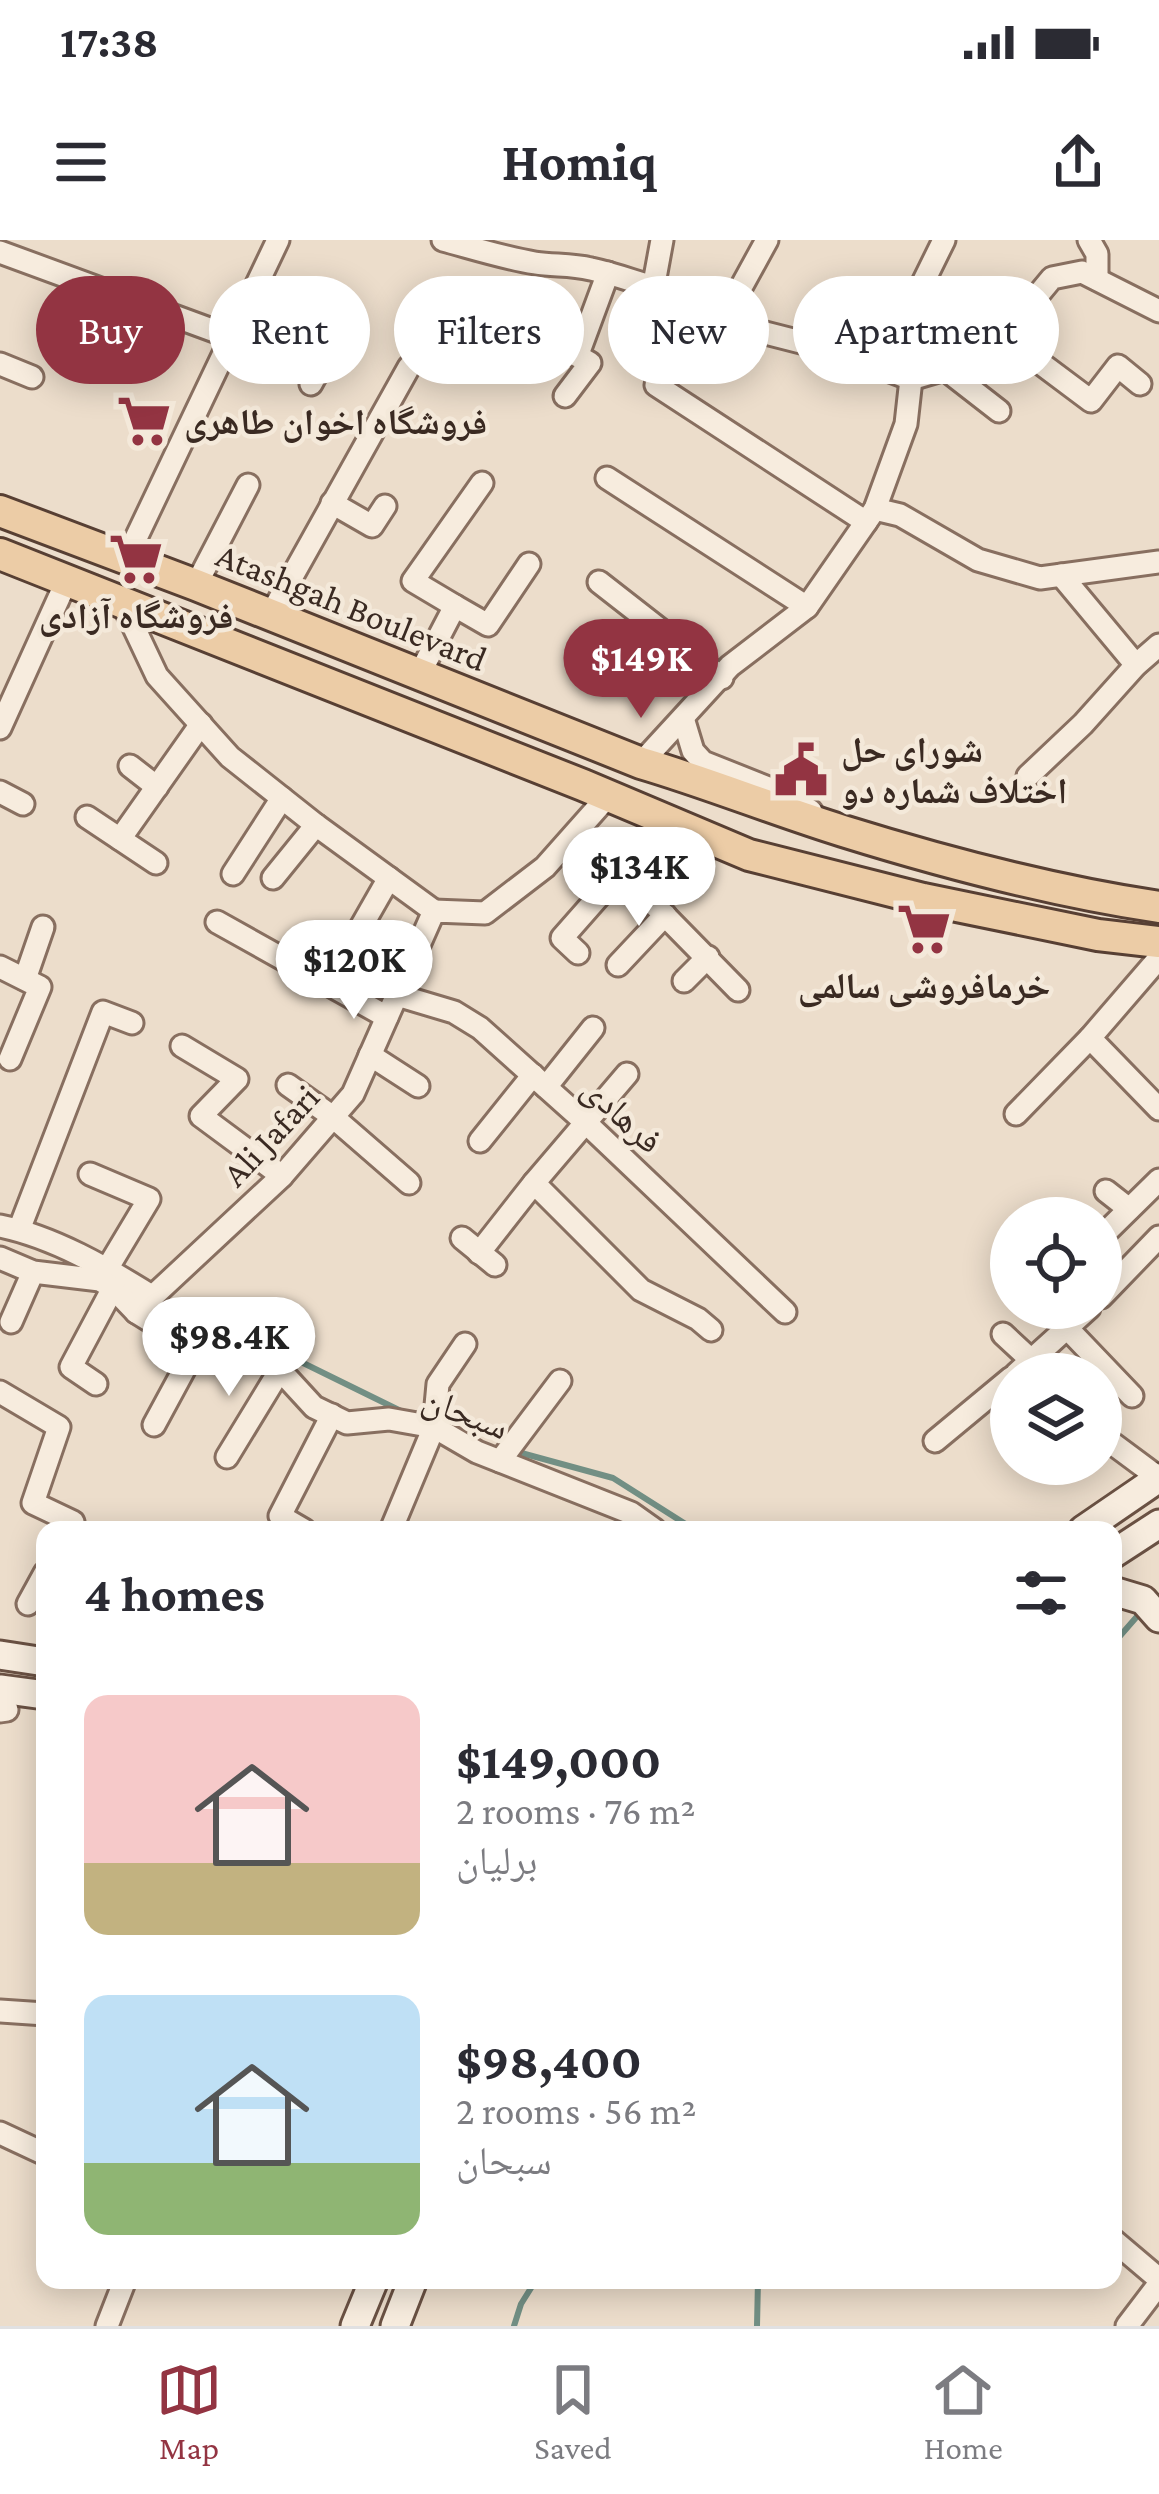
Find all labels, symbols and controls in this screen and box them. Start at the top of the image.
text: 17:38 [60,17,158,67]
icon: menu [48,129,114,195]
icon: share [1045,129,1111,195]
text: Homiq [502,132,657,192]
chip: Buy [36,276,185,384]
chip: Rent [209,276,370,384]
chip: Filters [394,276,584,384]
chip: New [608,276,769,384]
chip: Apartment [793,276,1059,384]
supermarket icon: فروشگاه اخوان طاهری [115,392,173,450]
place label: فروشگاه اخوان طاهری [184,402,487,443]
supermarket icon: فروشگاه آزادی [107,530,165,588]
street label: Atashgah Boulevard [211,534,493,679]
place label: فروشگاه آزادی [39,596,233,637]
pin: $149K [557,619,725,721]
text: $149K [590,636,692,679]
place label: شورای حل اختلاف شماره دو [841,730,1068,811]
public building icon: شورای حل اختلاف شماره دو [772,741,830,799]
pin: $134K [555,827,723,929]
text: $134K [589,844,689,887]
supermarket icon: خرمافروشی سالمی [895,900,953,958]
pin: $120K [270,920,438,1022]
text: $120K [303,937,405,980]
place label: خرمافروشی سالمی [798,966,1050,1008]
street label: فرهادی [574,1068,670,1162]
street label: Ali Jafari [214,1077,327,1194]
map controls [990,1197,1122,1485]
button: locate [990,1197,1122,1329]
pin: $98.4K [131,1297,327,1399]
text: $98.4K [169,1314,289,1357]
button: layers [990,1353,1122,1485]
street label: سبحان [417,1378,514,1448]
icon: filters [1008,1560,1074,1626]
text: 4 homes [84,1565,265,1622]
text: $149,000 [456,1732,661,1789]
icon: home [180,1743,324,1887]
text: 2 rooms · 76 m² [456,1789,696,1832]
text: برلیان [456,1839,538,1882]
text: $98,400 [456,2032,642,2089]
icon: home [180,2043,324,2187]
text: 2 rooms · 56 m² [456,2089,696,2132]
text: سبحان [456,2139,552,2182]
tab: Map [156,2357,222,2466]
tab: Saved [534,2357,612,2466]
tab: Home [924,2357,1003,2466]

